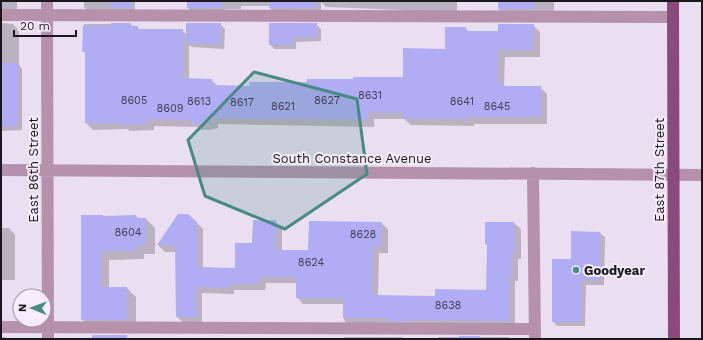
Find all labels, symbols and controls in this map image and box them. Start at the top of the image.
scale bar [14,12,76,38]
text: 20 m [20,19,50,33]
house number: 8631 [358,89,382,102]
house number: 8605 [121,94,147,107]
house number: 8627 [314,94,340,107]
house number: 8613 [187,95,211,108]
house number: 8641 [450,95,474,108]
house number: 8617 [230,96,254,109]
house number: 8621 [271,100,295,113]
house number: 8645 [484,100,510,113]
house number: 8609 [156,102,184,115]
street label: East 86th Street [26,117,41,223]
street label: East 87th Street [652,117,667,222]
street label: South Constance Avenue [272,151,432,166]
house number: 8604 [114,226,142,239]
house number: 8628 [350,228,377,241]
house number: 8624 [298,256,324,269]
place label: Goodyear [584,263,645,278]
marker: Goodyear [571,265,581,275]
north arrow [12,288,52,328]
house number: 8638 [435,299,462,312]
text: N [16,304,29,312]

